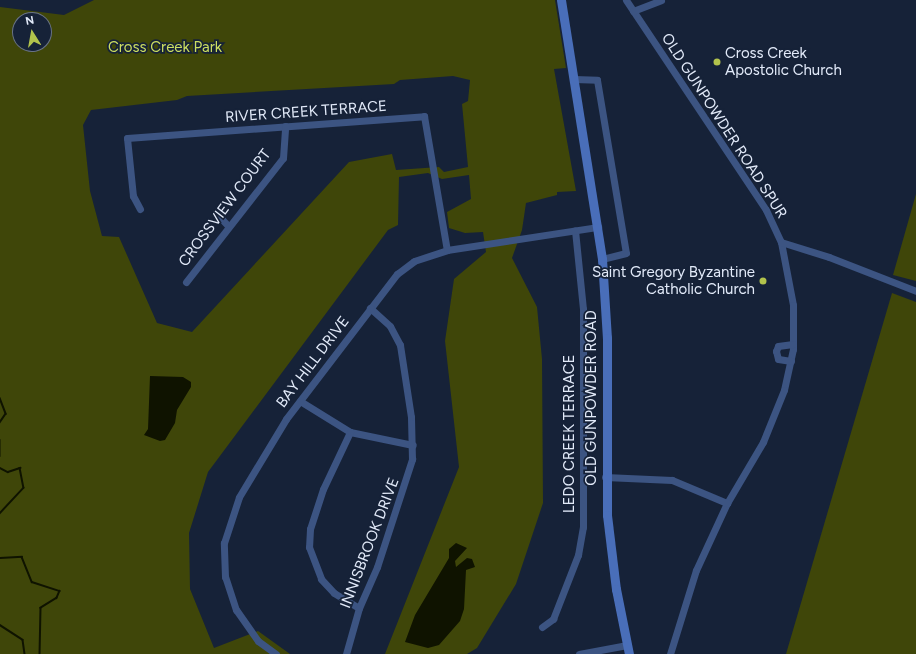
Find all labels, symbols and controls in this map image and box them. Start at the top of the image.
north arrow [12,12,52,52]
text: N [24,14,35,28]
street label: OLD GUNPOWDER ROAD SPUR [657,30,791,222]
park label: Cross Creek Park [108,39,222,57]
place label: Cross Creek Apostolic Church [725,44,842,79]
marker: Cross Creek Apostolic Church [712,57,722,67]
street label: RIVER CREEK TERRACE [225,97,387,127]
street label: CROSSVIEW COURT [175,146,275,270]
place label: Saint Gregory Byzantine Catholic Church [592,263,755,298]
marker: Saint Gregory Byzantine Catholic Church [758,276,768,286]
street label: OLD GUNPOWDER ROAD [583,310,601,486]
street label: BAY HILL DRIVE [273,313,353,411]
street label: LEDO CREEK TERRACE [561,355,579,513]
street label: INNISBROOK DRIVE [337,475,403,611]

